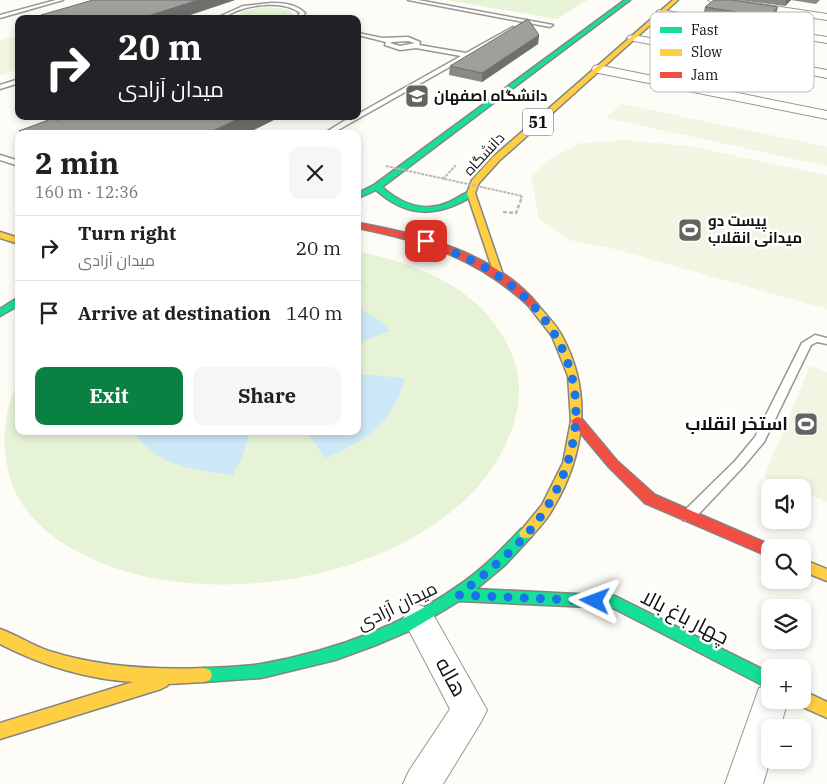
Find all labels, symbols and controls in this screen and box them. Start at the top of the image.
legend [650,12,814,92]
text: Fast [691,21,719,39]
text: 20 m [118,24,202,70]
icon: right [35,35,100,100]
text: Slow [691,43,722,61]
text: Jam [691,66,718,84]
text: میدان آزادی [118,74,224,103]
school or university icon: دانشگاه اصفهان [404,83,430,109]
place label: دانشگاه اصفهان [434,86,548,105]
road number: 51 [523,108,553,136]
street label: دانشگاه [459,128,508,179]
text: 2 min [35,143,119,182]
button: close [289,147,341,199]
text: 160 m · 12:36 [35,182,138,202]
place label: پیست دو میدانی انقلاب [708,211,802,247]
sports icon: پیست دو میدانی انقلاب [677,217,703,243]
pin [405,220,447,262]
text: Turn right [78,221,176,245]
icon: arrive [412,227,440,255]
icon: right [35,234,63,262]
text: 20 m [296,236,341,260]
text: میدان آزادی [78,250,155,270]
icon: arrive [35,299,63,327]
text: Arrive at destination [78,301,271,325]
text: 140 m [286,301,343,325]
button: Exit [35,367,183,425]
button: Share [193,367,341,425]
sports icon: استخر انقلاب [793,411,819,437]
place label: استخر انقلاب [685,412,788,435]
map controls [761,479,811,769]
button: sound [761,479,811,529]
button: search [761,539,811,589]
position arrow [568,574,620,626]
street label: میدان آزادی [353,576,441,635]
street label: چهار باغ بالا [636,582,734,651]
button: layers [761,599,811,649]
street label: هاله [430,652,474,701]
button: + [761,659,811,709]
button: − [761,719,811,769]

